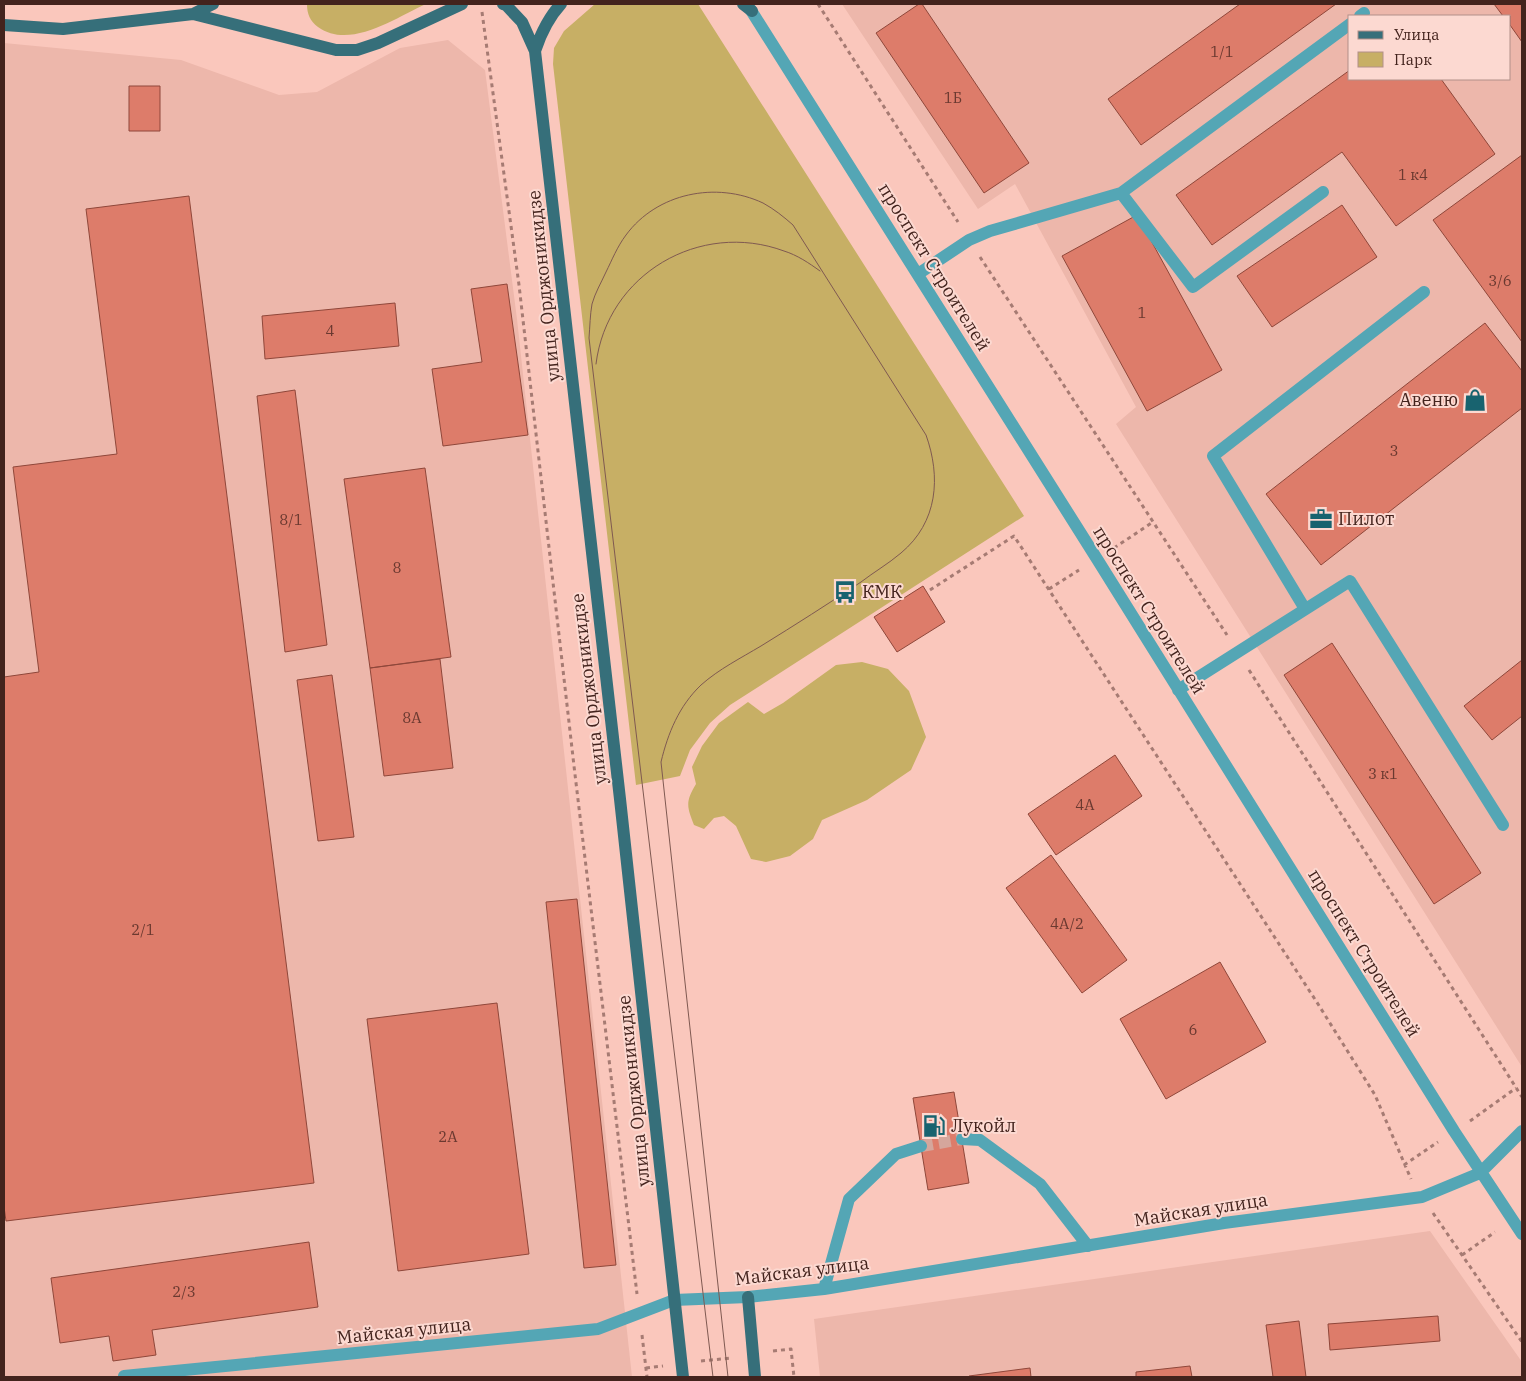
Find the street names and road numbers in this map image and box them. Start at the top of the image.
street label: проспект Строителей [873,178,996,355]
street label: улица Орджоникидзе [522,189,565,383]
street label: проспект Строителей [1088,521,1211,698]
street label: улица Орджоникидзе [565,592,612,786]
street label: проспект Строителей [1303,864,1426,1041]
street label: улица Орджоникидзе [612,994,655,1188]
street label: Майская улица [1133,1188,1269,1231]
street label: Майская улица [734,1251,870,1290]
street label: Майская улица [336,1312,472,1349]

